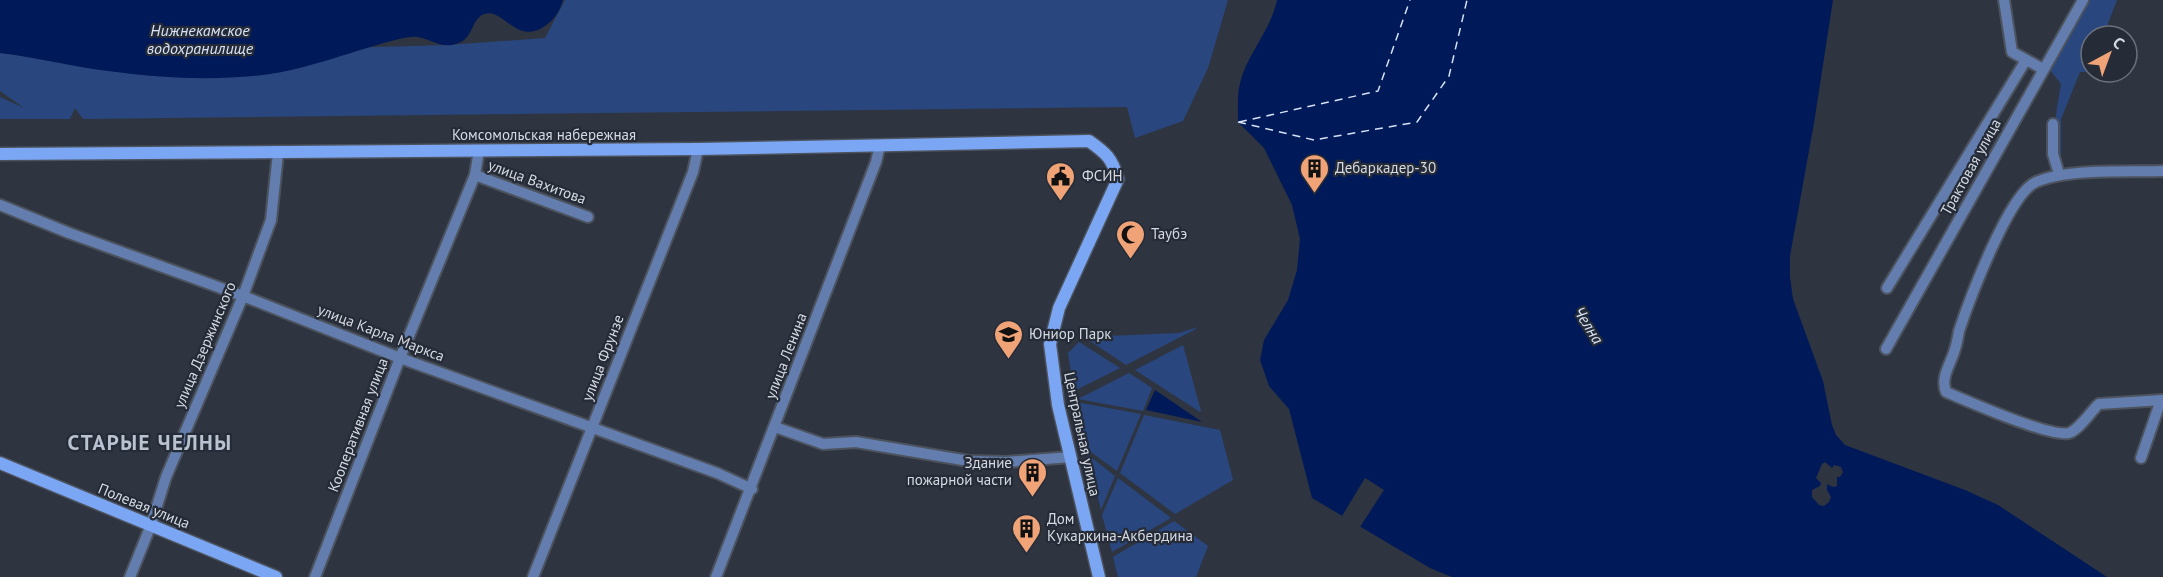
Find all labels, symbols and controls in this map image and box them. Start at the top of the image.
water label: Нижнекамское водохранилище [147,20,254,58]
north arrow [2079,24,2139,84]
text: С [2109,32,2129,53]
street label: Трактовая улица [1936,115,2005,218]
street label: Комсомольская набережная [452,125,636,144]
building icon: Дебаркадер-30 [1298,152,1330,194]
street label: улица Вахитова [486,155,589,208]
place label: Дебаркадер-30 [1335,158,1436,177]
public building icon: ФСИН [1045,160,1077,202]
place label: ФСИН [1082,166,1123,185]
mosque icon: Таубэ [1114,218,1146,260]
place label: Таубэ [1151,224,1187,243]
street label: улица Дзержинского [169,279,240,411]
street label: улица Карла Маркса [315,300,447,365]
water label: Челна [1570,303,1608,348]
street label: улица Ленина [760,310,811,402]
street label: улица Фрунзе [577,312,628,404]
school or university icon: Юниор Парк [992,318,1024,360]
place label: Юниор Парк [1029,324,1112,343]
street label: Кооперативная улица [323,355,392,494]
street label: Центральная улица [1060,370,1105,498]
district label: СТАРЫЕ ЧЕЛНЫ [68,429,232,456]
place label: Здание пожарной части [907,453,1012,489]
building icon: Здание пожарной части [1017,456,1049,498]
street label: Полевая улица [96,479,193,533]
place label: Дом Кукаркина-Акбердина [1047,509,1193,545]
building icon: Дом Кукаркина-Акбердина [1010,512,1042,554]

